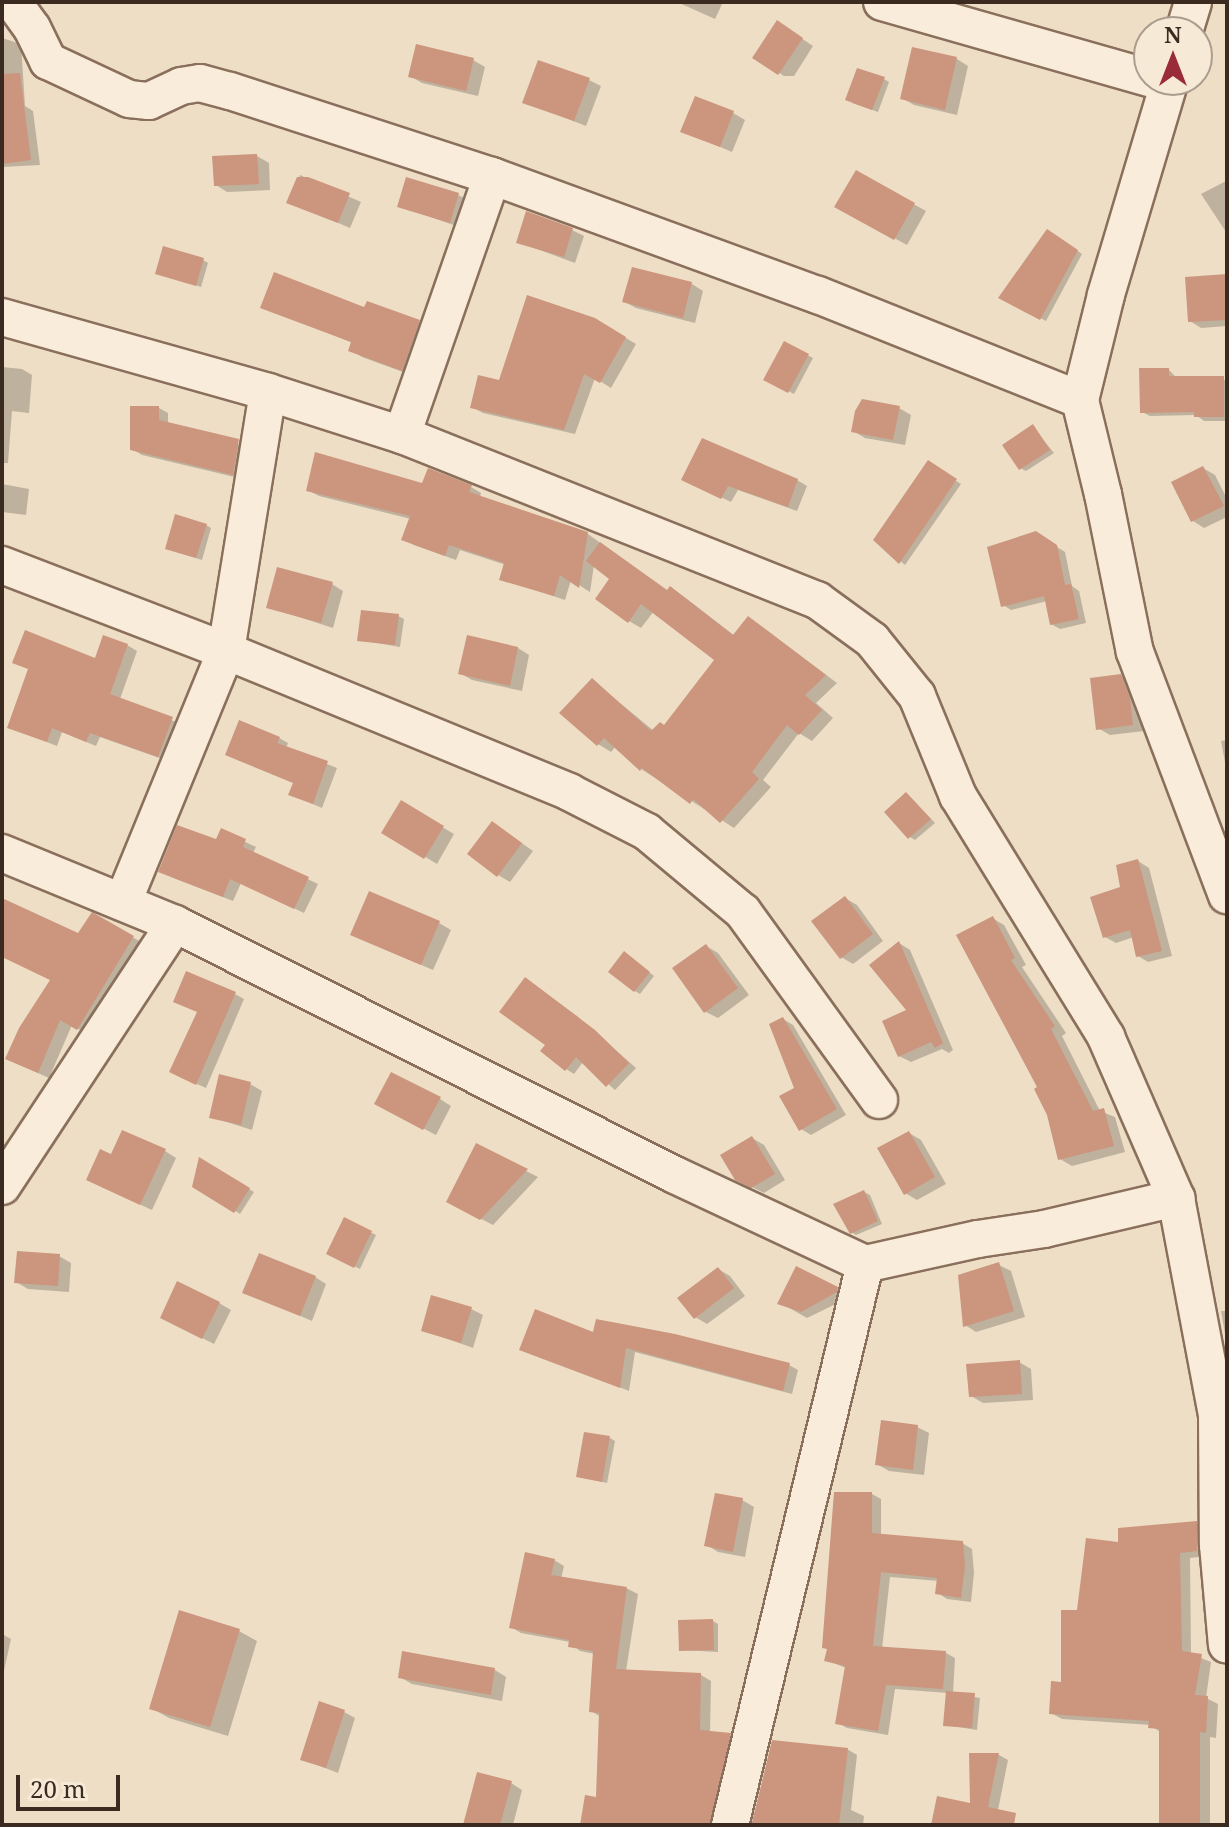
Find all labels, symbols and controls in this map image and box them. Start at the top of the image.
north arrow [1133,16,1213,96]
text: N [1164,19,1182,49]
scale bar [20,1759,124,1809]
text: 20 m [30,1772,86,1805]

